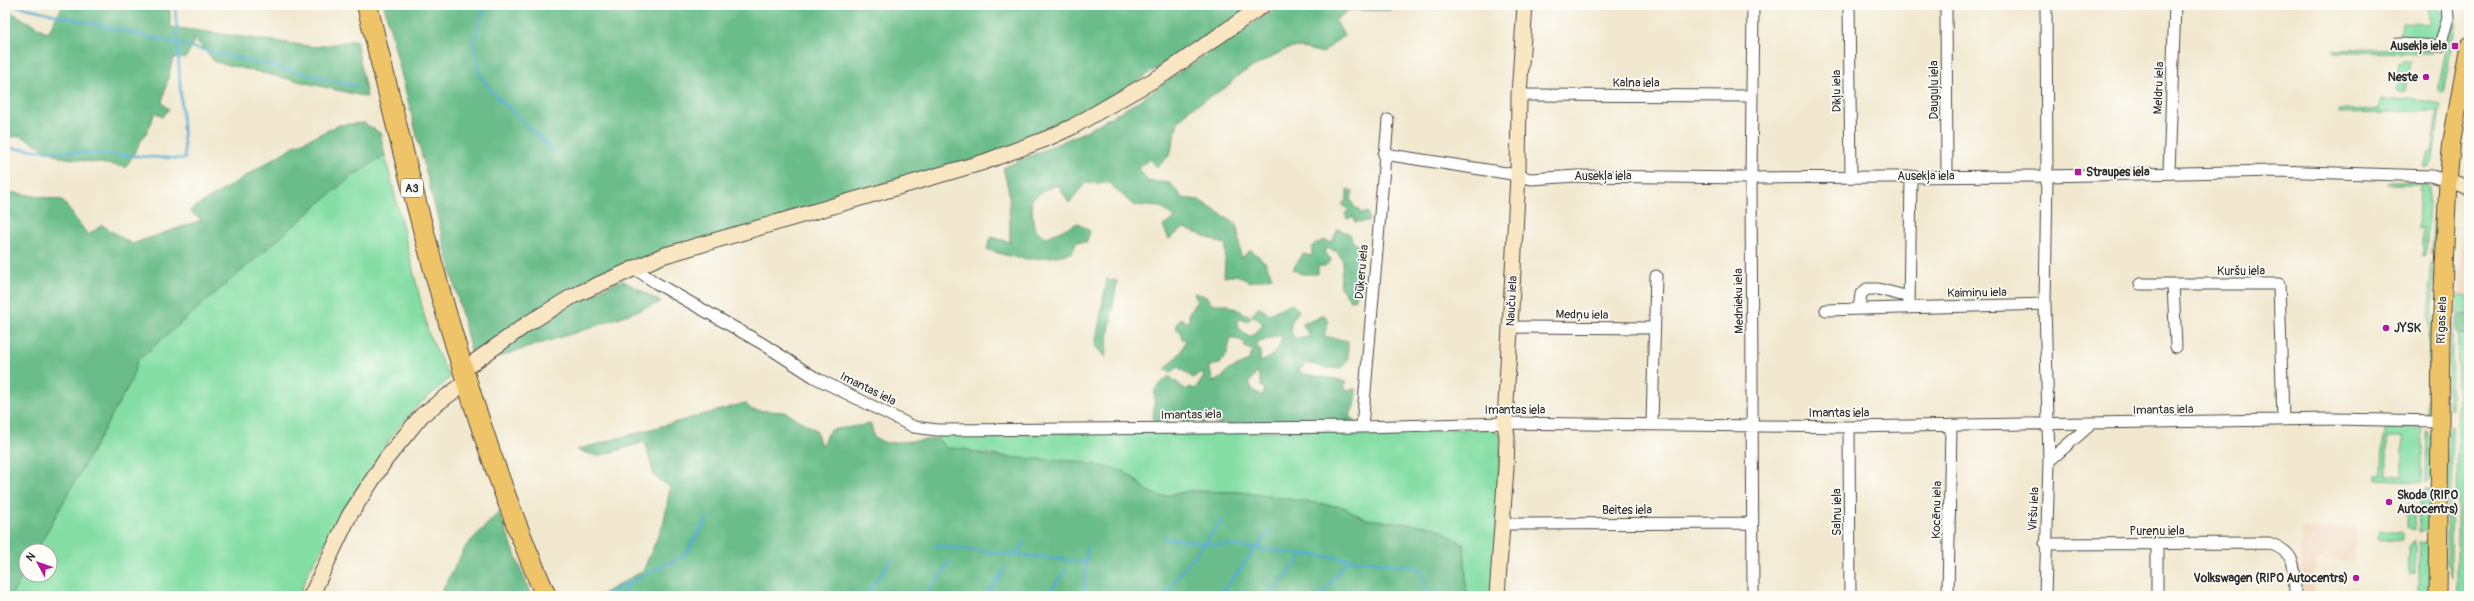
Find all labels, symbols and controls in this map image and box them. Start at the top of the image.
place label: Ausekļa iela [2390,39,2447,55]
marker: Ausekļa iela [2450,41,2460,51]
street label: Dauguļu iela [1927,60,1942,120]
street label: Meldru iela [2151,61,2167,115]
street label: Dikļu iela [1829,69,1845,113]
place label: Neste [2388,70,2419,85]
marker: Neste [2421,72,2431,82]
street label: Kalna iela [1612,76,1660,91]
place label: Straupes iela [2086,165,2150,180]
marker: Straupes iela [2073,167,2083,177]
street label: Ausekļa iela [1574,169,1632,184]
street label: Ausekļa iela [1897,169,1955,184]
road number: A3 [401,179,423,197]
street label: Dūķeru iela [1352,244,1372,300]
street label: Kuršu iela [2217,264,2265,279]
street label: Mednieku iela [1731,268,1747,334]
street label: Nauču iela [1503,275,1521,327]
street label: Kaimiņu iela [1947,285,2007,301]
street label: Rīgas iela [2434,296,2450,344]
street label: Medņu iela [1555,307,1609,323]
place label: JYSK [2394,321,2422,336]
marker: JYSK [2381,323,2391,333]
street label: Imantas iela [837,369,899,409]
street label: Imantas iela [2132,402,2194,418]
street label: Imantas iela [1485,403,1546,418]
street label: Imantas iela [1809,406,1870,421]
street label: Imantas iela [1160,407,1222,423]
street label: Kocēnu iela [1929,480,1945,539]
street label: Viršu iela [2025,486,2043,531]
street label: Salnu iela [1830,488,1845,536]
place label: Skoda (RIPO Autocentrs) [2397,488,2459,517]
marker: Skoda (RIPO Autocentrs) [2384,497,2394,507]
street label: Beites iela [1602,503,1652,518]
street label: Pureņu iela [2130,524,2185,539]
north arrow [18,543,58,583]
text: N [23,549,38,564]
place label: Volkswagen (RIPO Autocentrs) [2194,571,2348,586]
marker: Volkswagen (RIPO Autocentrs) [2351,573,2361,583]

